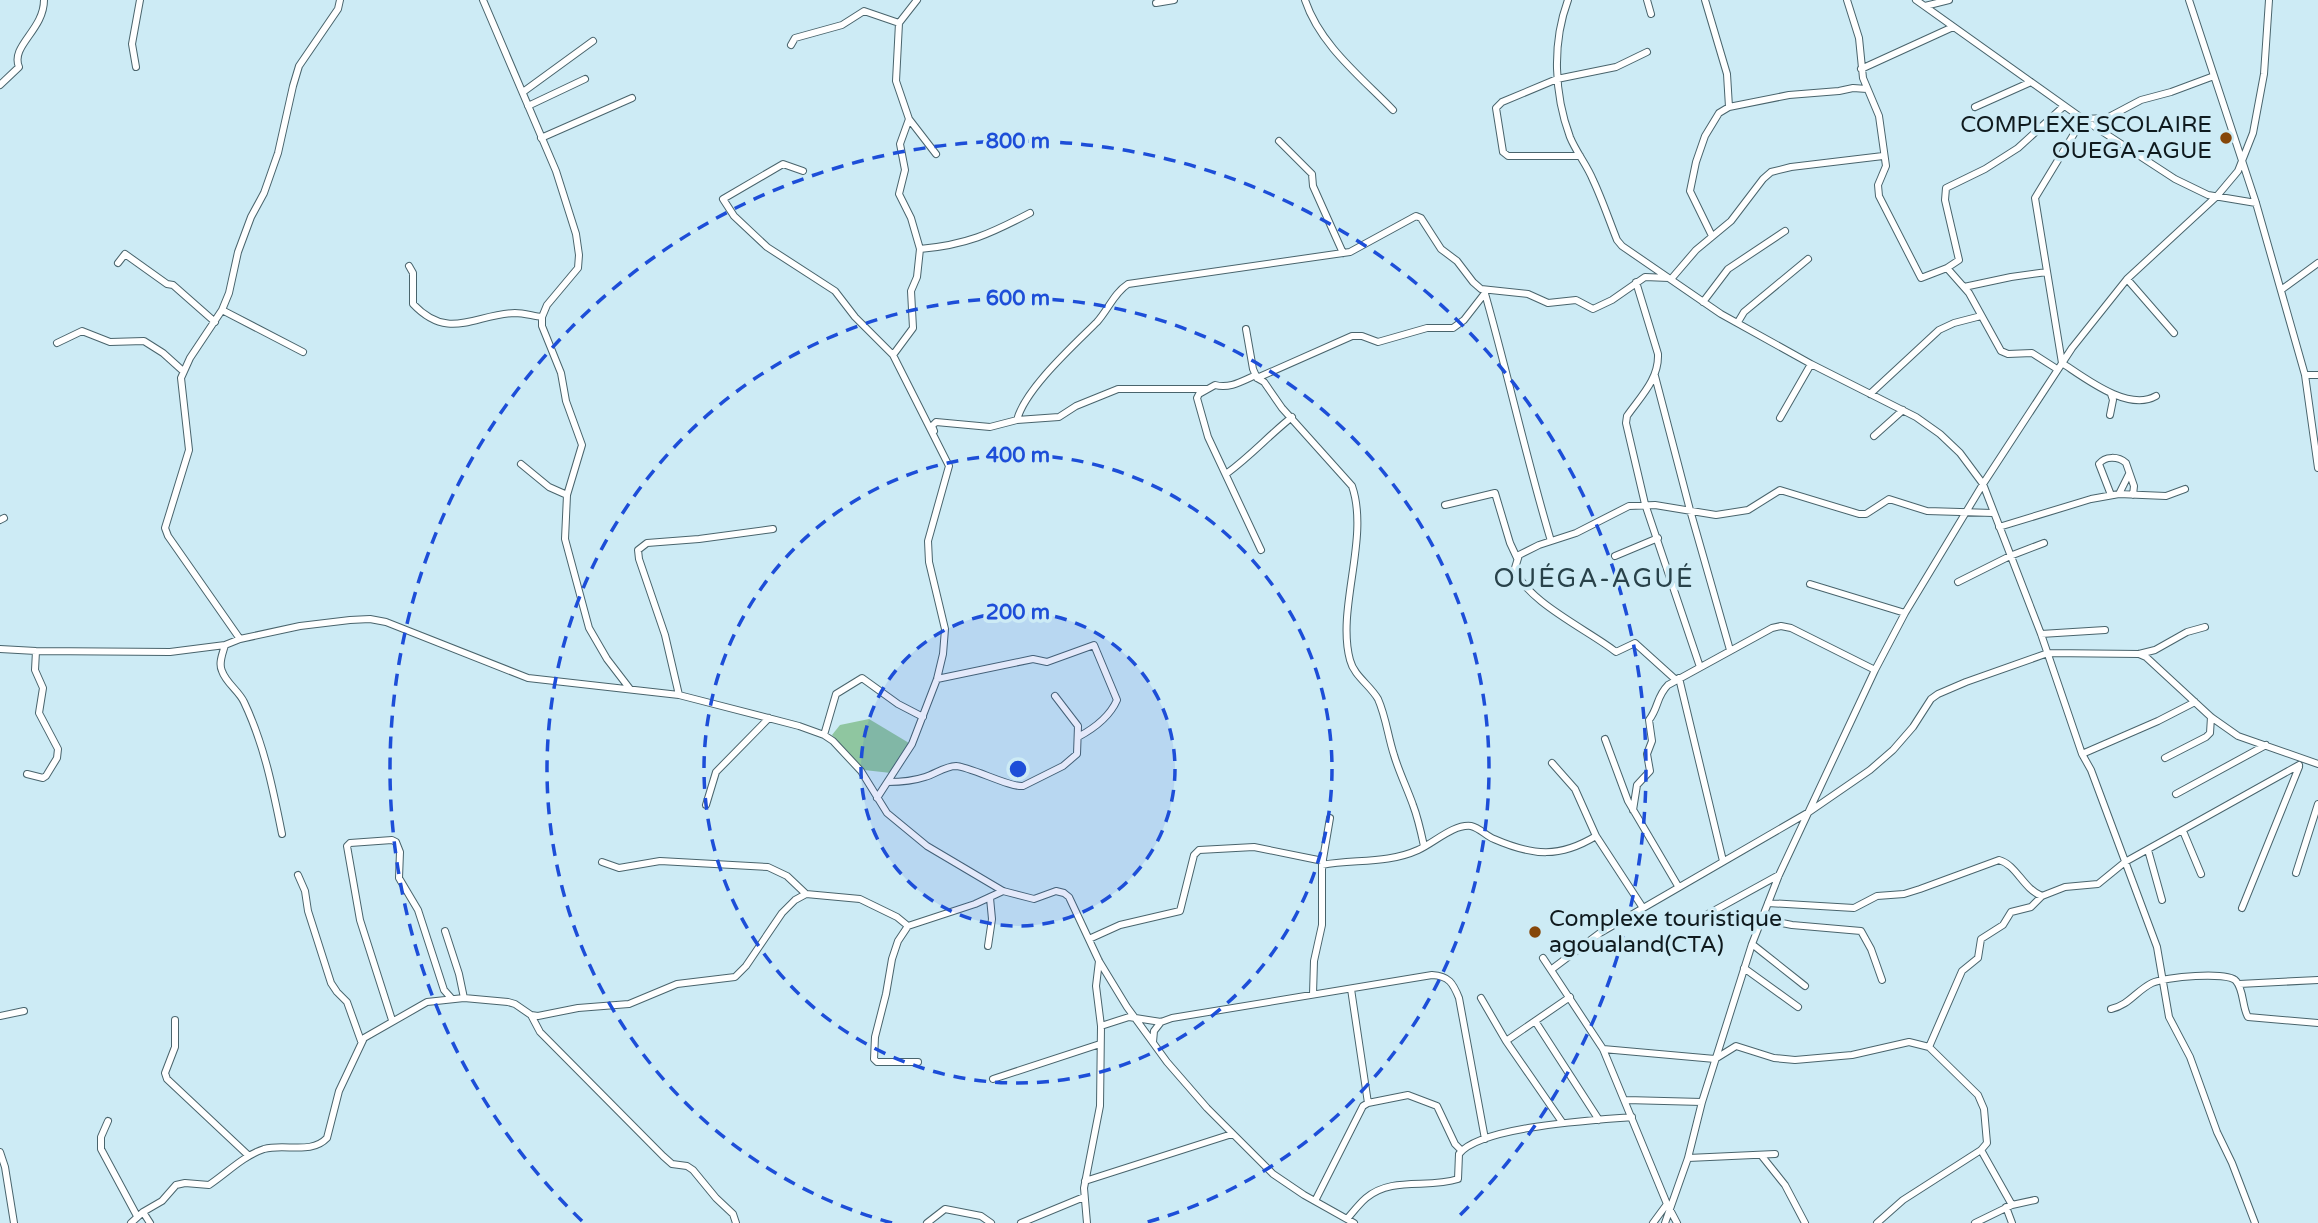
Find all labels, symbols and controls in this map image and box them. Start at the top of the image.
place label: COMPLEXE SCOLAIRE OUEGA-AGUE [1960,111,2212,165]
text: 800 m [986,129,1050,154]
marker: COMPLEXE SCOLAIRE OUEGA-AGUE [2218,130,2234,146]
text: 600 m [986,286,1050,311]
text: 400 m [986,443,1050,468]
district label: OUÉGA-AGUÉ [1493,563,1695,594]
text: 200 m [986,600,1050,625]
centre of rings [1006,757,1030,781]
place label: Complexe touristique agoualand(CTA) [1549,905,1782,959]
marker: Complexe touristique agoualand(CTA) [1527,924,1543,940]

